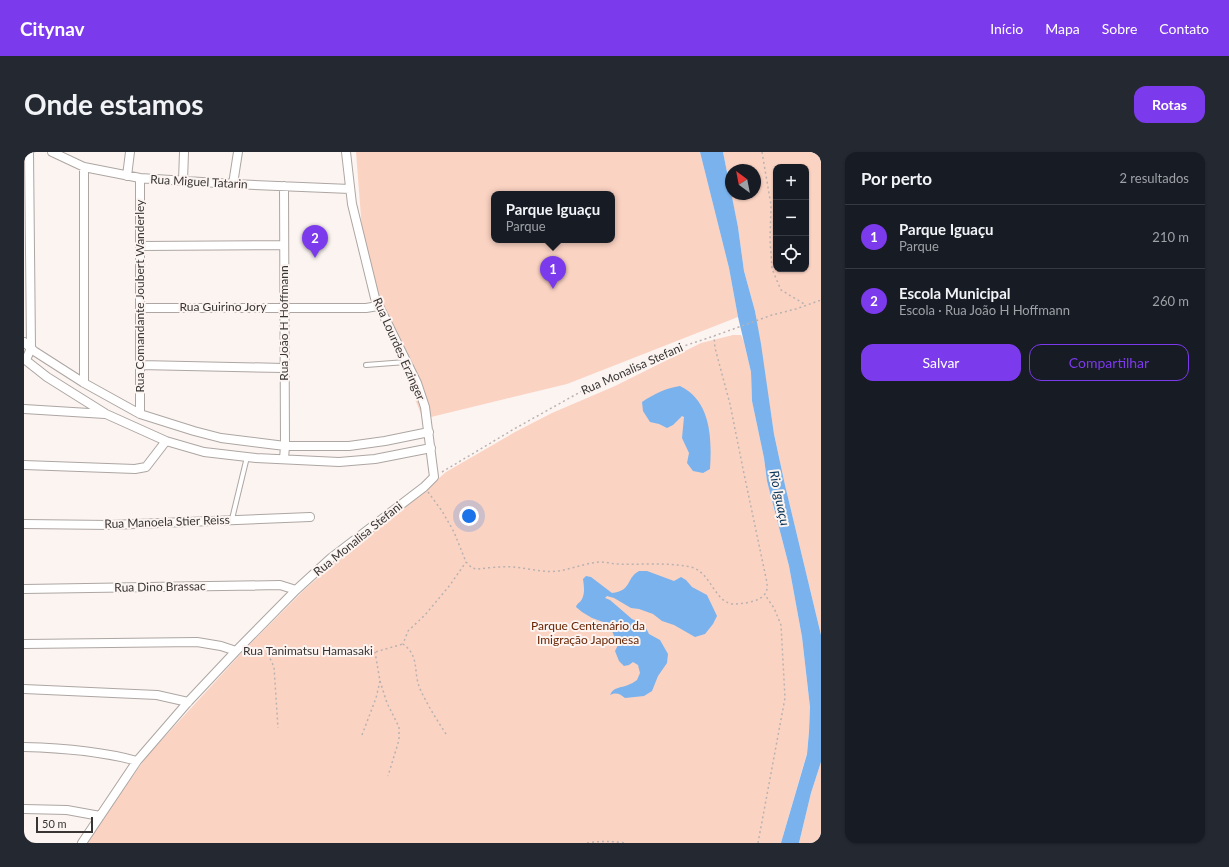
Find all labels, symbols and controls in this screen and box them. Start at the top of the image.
text: Citynav [20,17,85,40]
text: Início [990,20,1023,37]
text: Mapa [1045,20,1080,37]
text: Sobre [1102,20,1137,37]
text: Contato [1159,20,1209,37]
button: Rotas [1134,86,1205,123]
text: Onde estamos [24,87,204,121]
north arrow [725,164,761,200]
map controls [773,164,809,272]
button: + [773,164,809,200]
text: Por perto [861,168,932,189]
text: 2 resultados [1119,170,1189,186]
street label: Rua Miguel Tatarin [150,171,248,192]
popup [491,191,615,243]
street label: Rua Comandante Joubert Wanderley [132,199,147,392]
text: Parque Iguaçu [506,200,600,218]
button: − [773,200,809,236]
text: Parque [506,218,546,234]
text: Parque Iguaçu [899,220,994,238]
pin: 2 [302,225,328,258]
text: 1 [870,229,878,245]
text: 210 m [1152,229,1189,245]
button: locate [773,236,809,272]
text: Parque [899,238,939,254]
pin: 1 [540,256,566,289]
street label: Rua João H Hoffmann [276,265,291,381]
text: Escola Municipal [899,284,1010,302]
text: 2 [870,293,878,309]
text: 260 m [1152,293,1189,309]
street label: Rua Lourdes Erzinger [370,295,429,403]
street label: Rua Guirino Jory [180,299,267,314]
text: Escola · Rua João H Hoffmann [899,302,1070,318]
street label: Rua Monalisa Stefani [579,339,685,398]
button: Salvar [861,344,1021,381]
button: Compartilhar [1029,344,1189,381]
water label: Rio Iguaçu [766,469,794,527]
street label: Rua Monalisa Stefani [310,498,405,579]
your location [459,506,479,526]
street label: Rua Manoela Stier Reiss [104,512,230,531]
street label: Rua Dino Brassac [114,578,206,595]
park label: Parque Centenário da Imigração Japonesa [531,618,645,647]
street label: Rua Tanimatsu Hamasaki [243,643,373,658]
scale bar [36,815,93,834]
text: 50 m [42,817,67,830]

